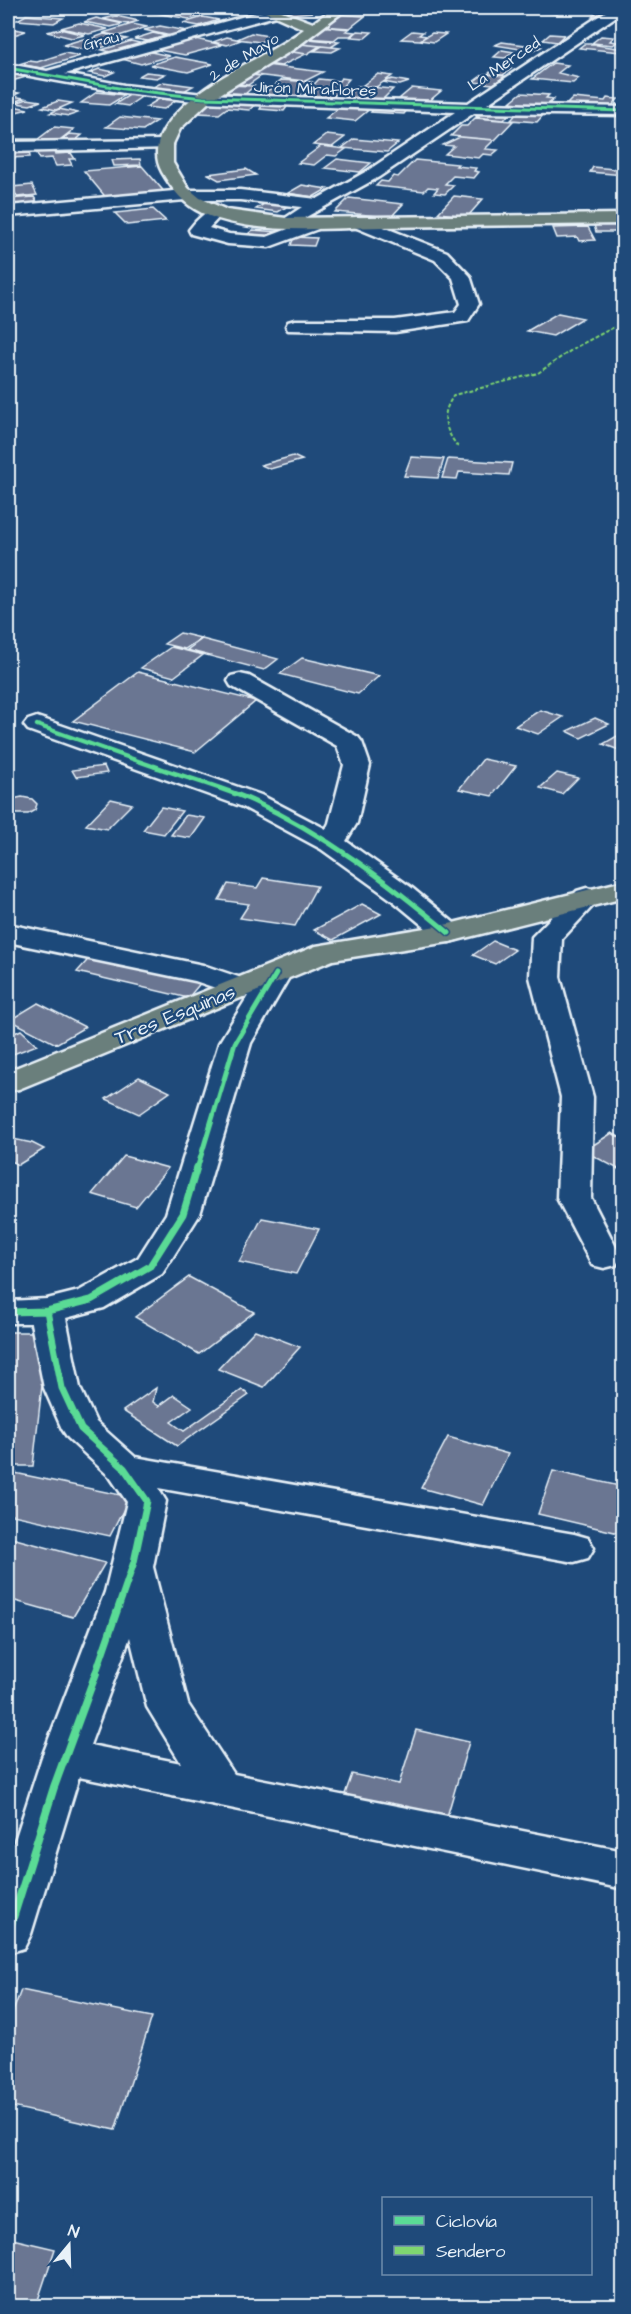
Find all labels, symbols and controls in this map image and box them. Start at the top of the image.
street label: Grau [81,26,121,56]
street label: 2 de Mayo [205,27,284,87]
street label: La Merced [463,32,545,96]
street label: Jirón Miraflores [254,76,376,102]
street label: Tres Esquinas [110,978,240,1052]
legend [382,2197,592,2275]
text: Ciclovía [436,2209,497,2234]
north arrow [39,2215,99,2275]
text: N [65,2220,82,2244]
text: Sendero [436,2239,505,2264]

